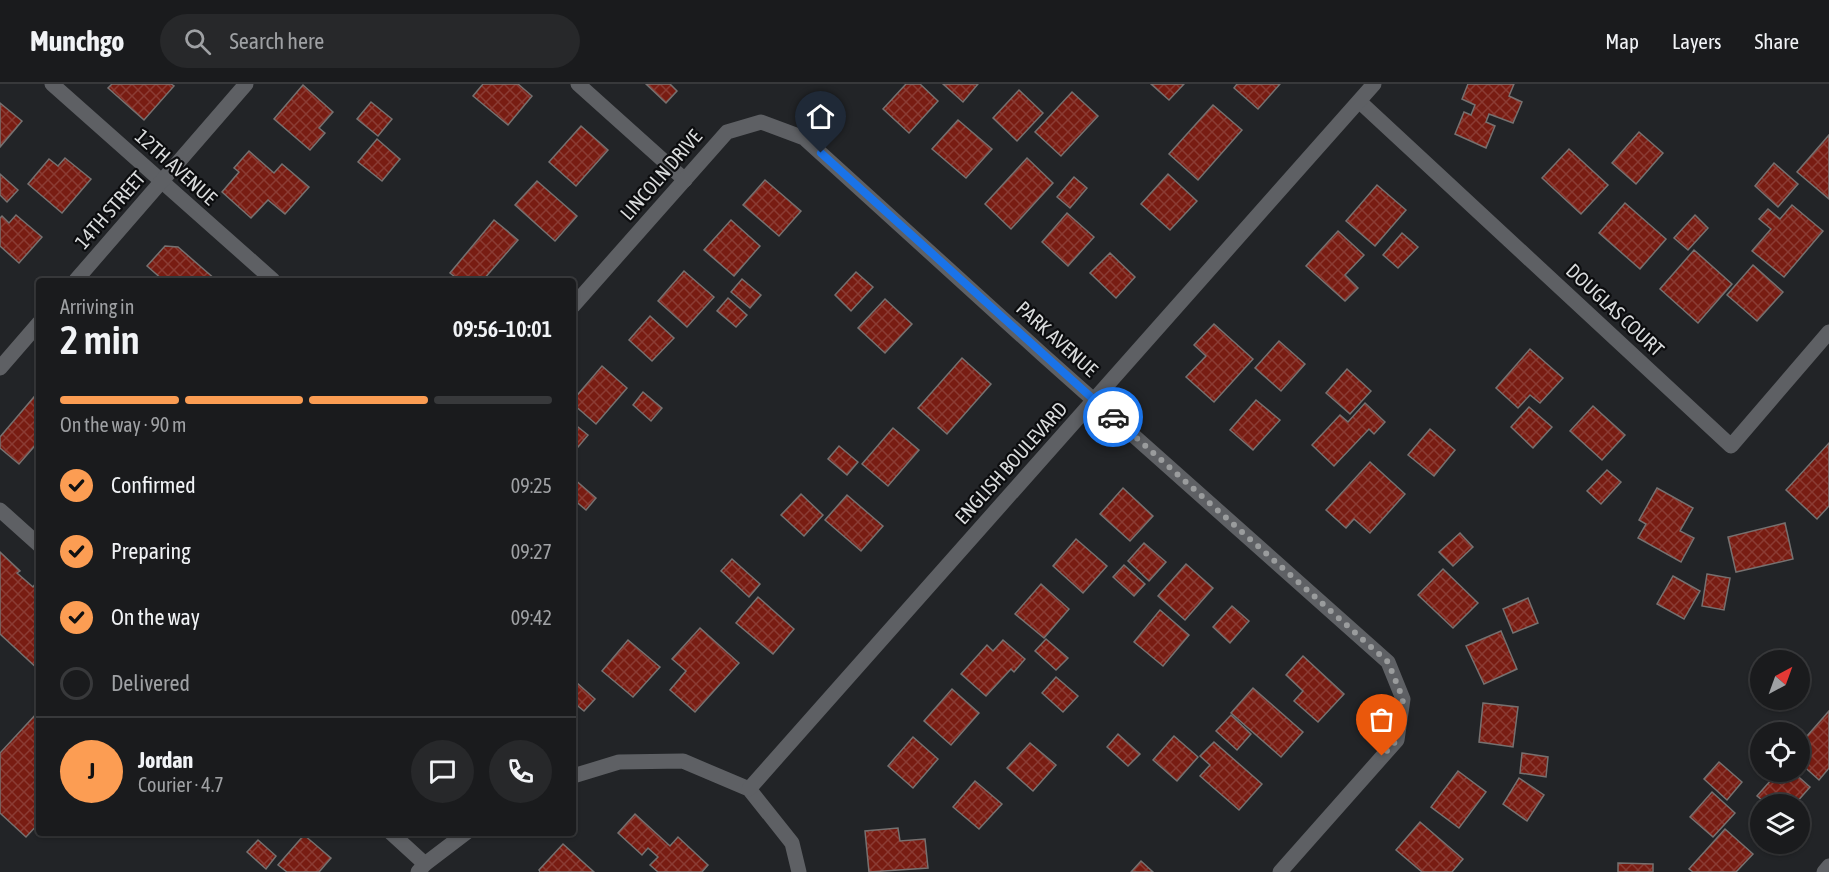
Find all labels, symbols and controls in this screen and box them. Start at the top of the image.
search box [160,14,580,68]
text: Munchgo [30,25,124,57]
icon: search [181,25,214,58]
text: Search here [229,28,324,54]
text: Map [1605,29,1639,53]
text: Layers [1672,29,1722,53]
text: Share [1755,29,1799,53]
pin [795,91,846,153]
icon: home [804,100,837,133]
street label: 12TH AVENUE [131,124,222,210]
street label: LINCOLN DRIVE [615,125,706,224]
street label: 14TH STREET [70,166,150,253]
street label: DOUGLAS COURT [1562,259,1669,361]
text: Arriving in [60,295,134,318]
street label: PARK AVENUE [1012,296,1103,381]
text: 09:56–10:01 [453,316,552,342]
text: 2 min [60,318,140,362]
courier [1083,387,1143,447]
street label: ENGLISH BOULEVARD [950,397,1071,528]
icon: car [1097,401,1130,434]
text: On the way · 90 m [60,413,186,436]
icon: check [60,469,93,502]
text: Confirmed [111,472,196,498]
text: 09:25 [511,474,552,497]
icon: check [60,535,93,568]
text: Preparing [111,538,191,564]
text: 09:27 [511,540,552,563]
icon: check [60,601,93,634]
text: On the way [111,604,200,630]
text: 09:42 [511,606,552,629]
north arrow [1750,650,1810,710]
map controls [1750,650,1810,854]
text: Delivered [111,670,190,696]
pin [1356,694,1407,756]
icon: bag [1365,703,1398,736]
button: locate [1750,722,1810,782]
button: chat [411,740,474,803]
button: phone [489,740,552,803]
text: Jordan [138,747,193,773]
text: J [88,758,95,784]
text: Courier · 4.7 [138,773,224,796]
button: layers [1750,794,1810,854]

